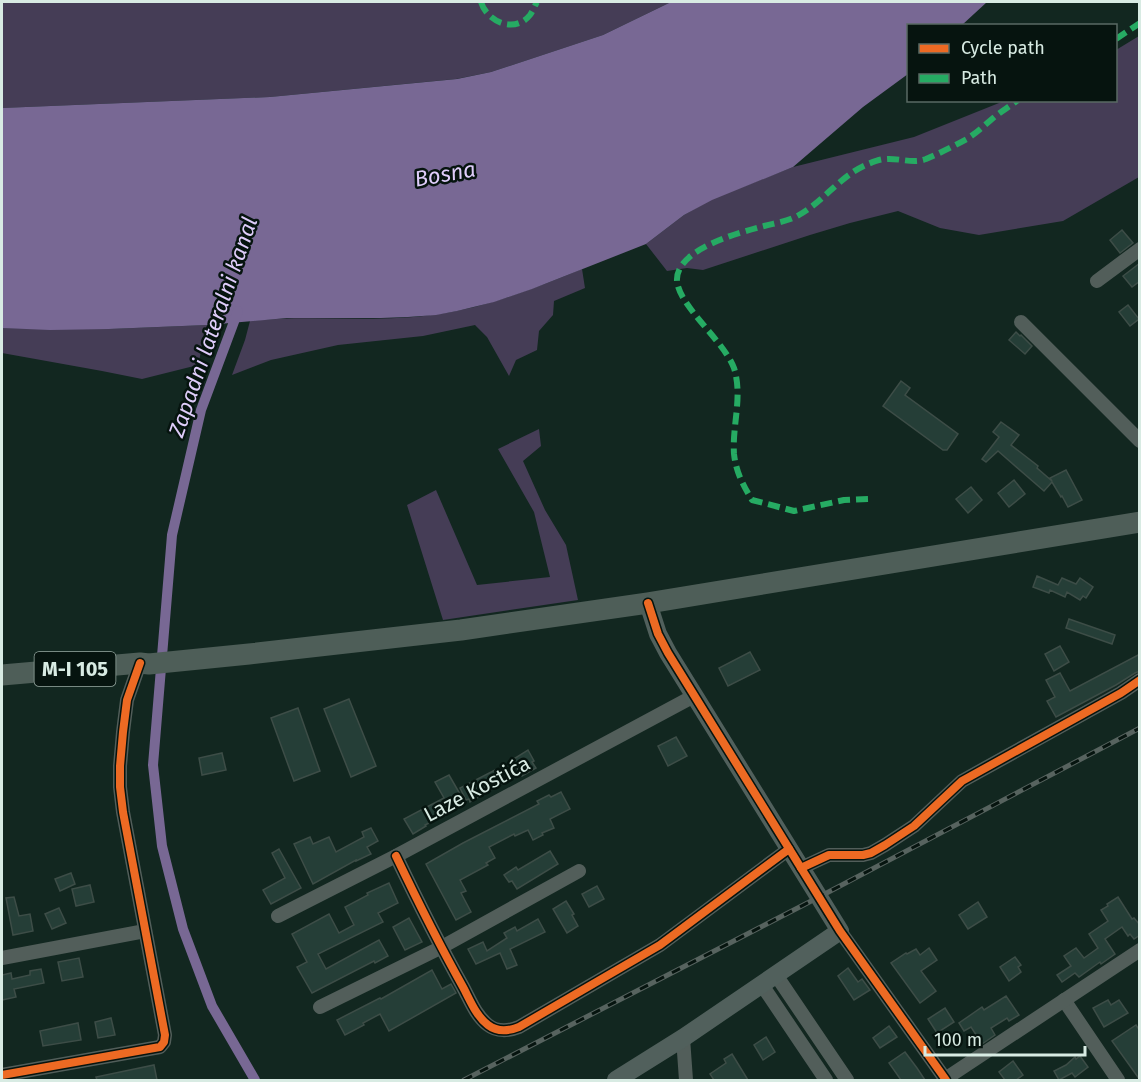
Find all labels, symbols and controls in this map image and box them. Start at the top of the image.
legend [907,24,1117,102]
text: Cycle path [961,37,1045,59]
text: Path [961,67,997,89]
water label: Bosna [412,155,478,193]
water label: Zapadni lateralni kanal [162,213,263,442]
road number: M-I 105 [34,652,116,686]
street label: Laze Kostića [419,750,535,828]
scale bar [925,1019,1086,1057]
text: 100 m [934,1029,982,1051]

